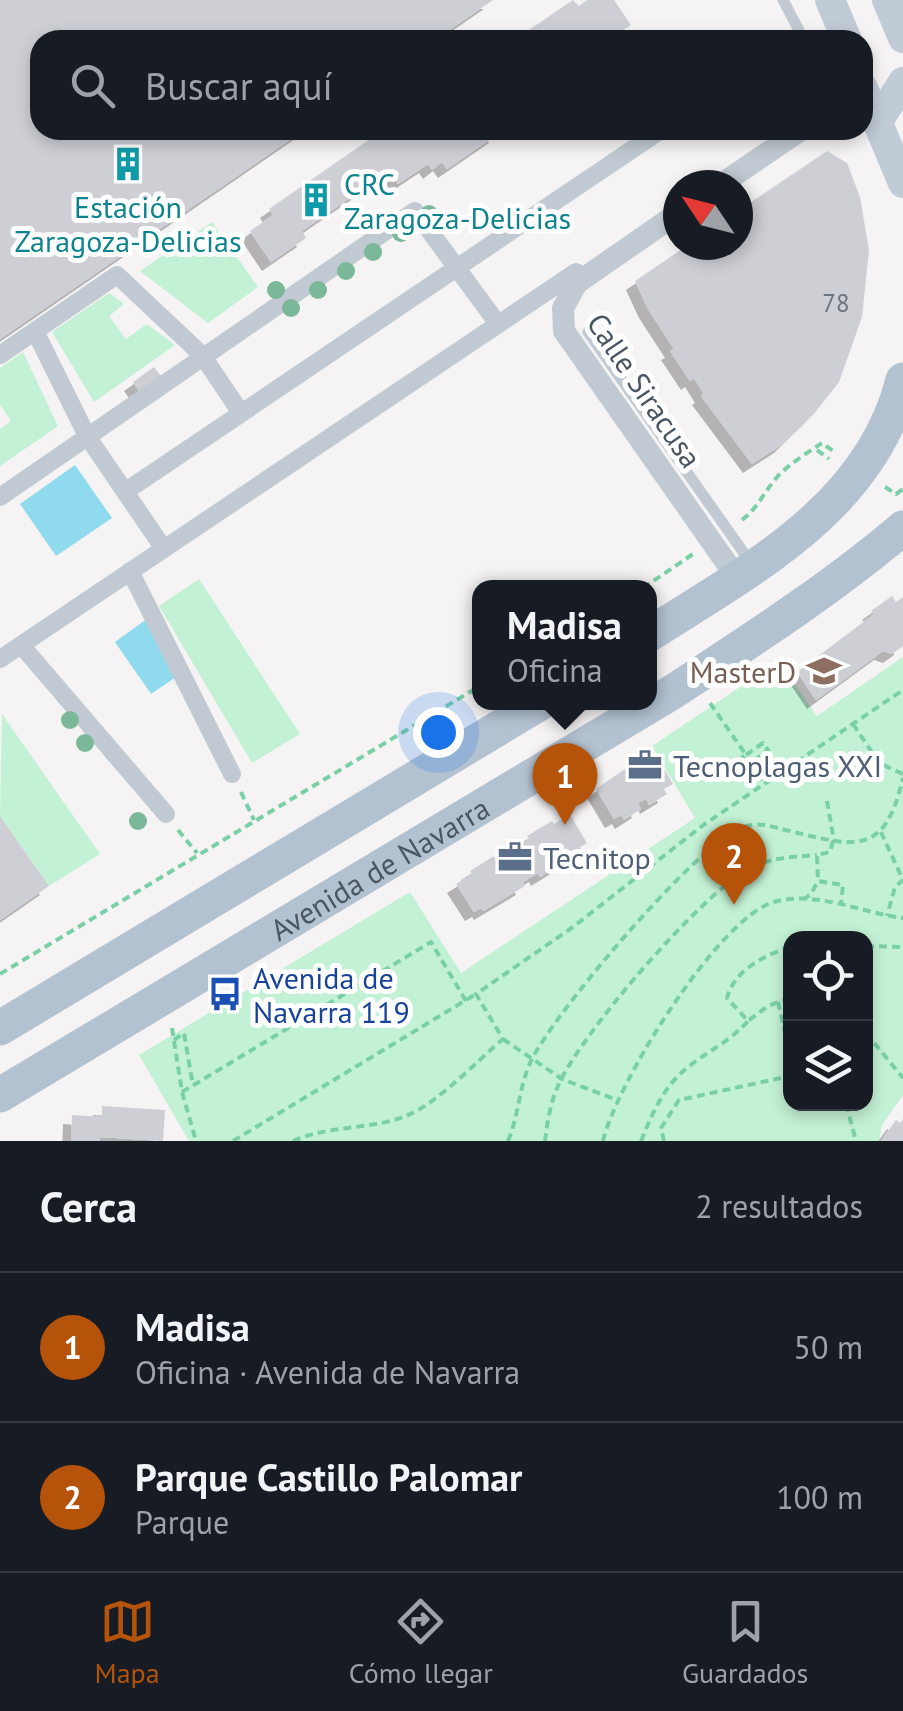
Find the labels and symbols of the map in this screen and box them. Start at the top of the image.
building icon: Estación Zaragoza-Delicias [109,145,147,183]
place label: CRC Zaragoza-Delicias [344,164,571,237]
north arrow [663,170,753,260]
building icon: CRC Zaragoza-Delicias [297,181,335,219]
place label: Estación Zaragoza-Delicias [14,187,242,260]
house number: 78 [822,287,850,319]
street label: Calle Siracusa [579,305,711,475]
place label: MasterD [690,652,796,691]
school or university icon: MasterD [805,652,843,690]
your location [413,707,464,758]
pin: 1 [532,742,598,825]
office icon: Tecnoplagas XXI [626,746,664,784]
place label: Tecnoplagas XXI [673,746,882,785]
street label: Avenida de Navarra [263,787,496,948]
pin: 2 [702,822,766,905]
office icon: Tecnitop [496,838,534,876]
place label: Tecnitop [543,838,651,877]
place label: Avenida de Navarra 119 [253,958,410,1031]
bus stop icon: Avenida de Navarra 119 [206,975,244,1013]

